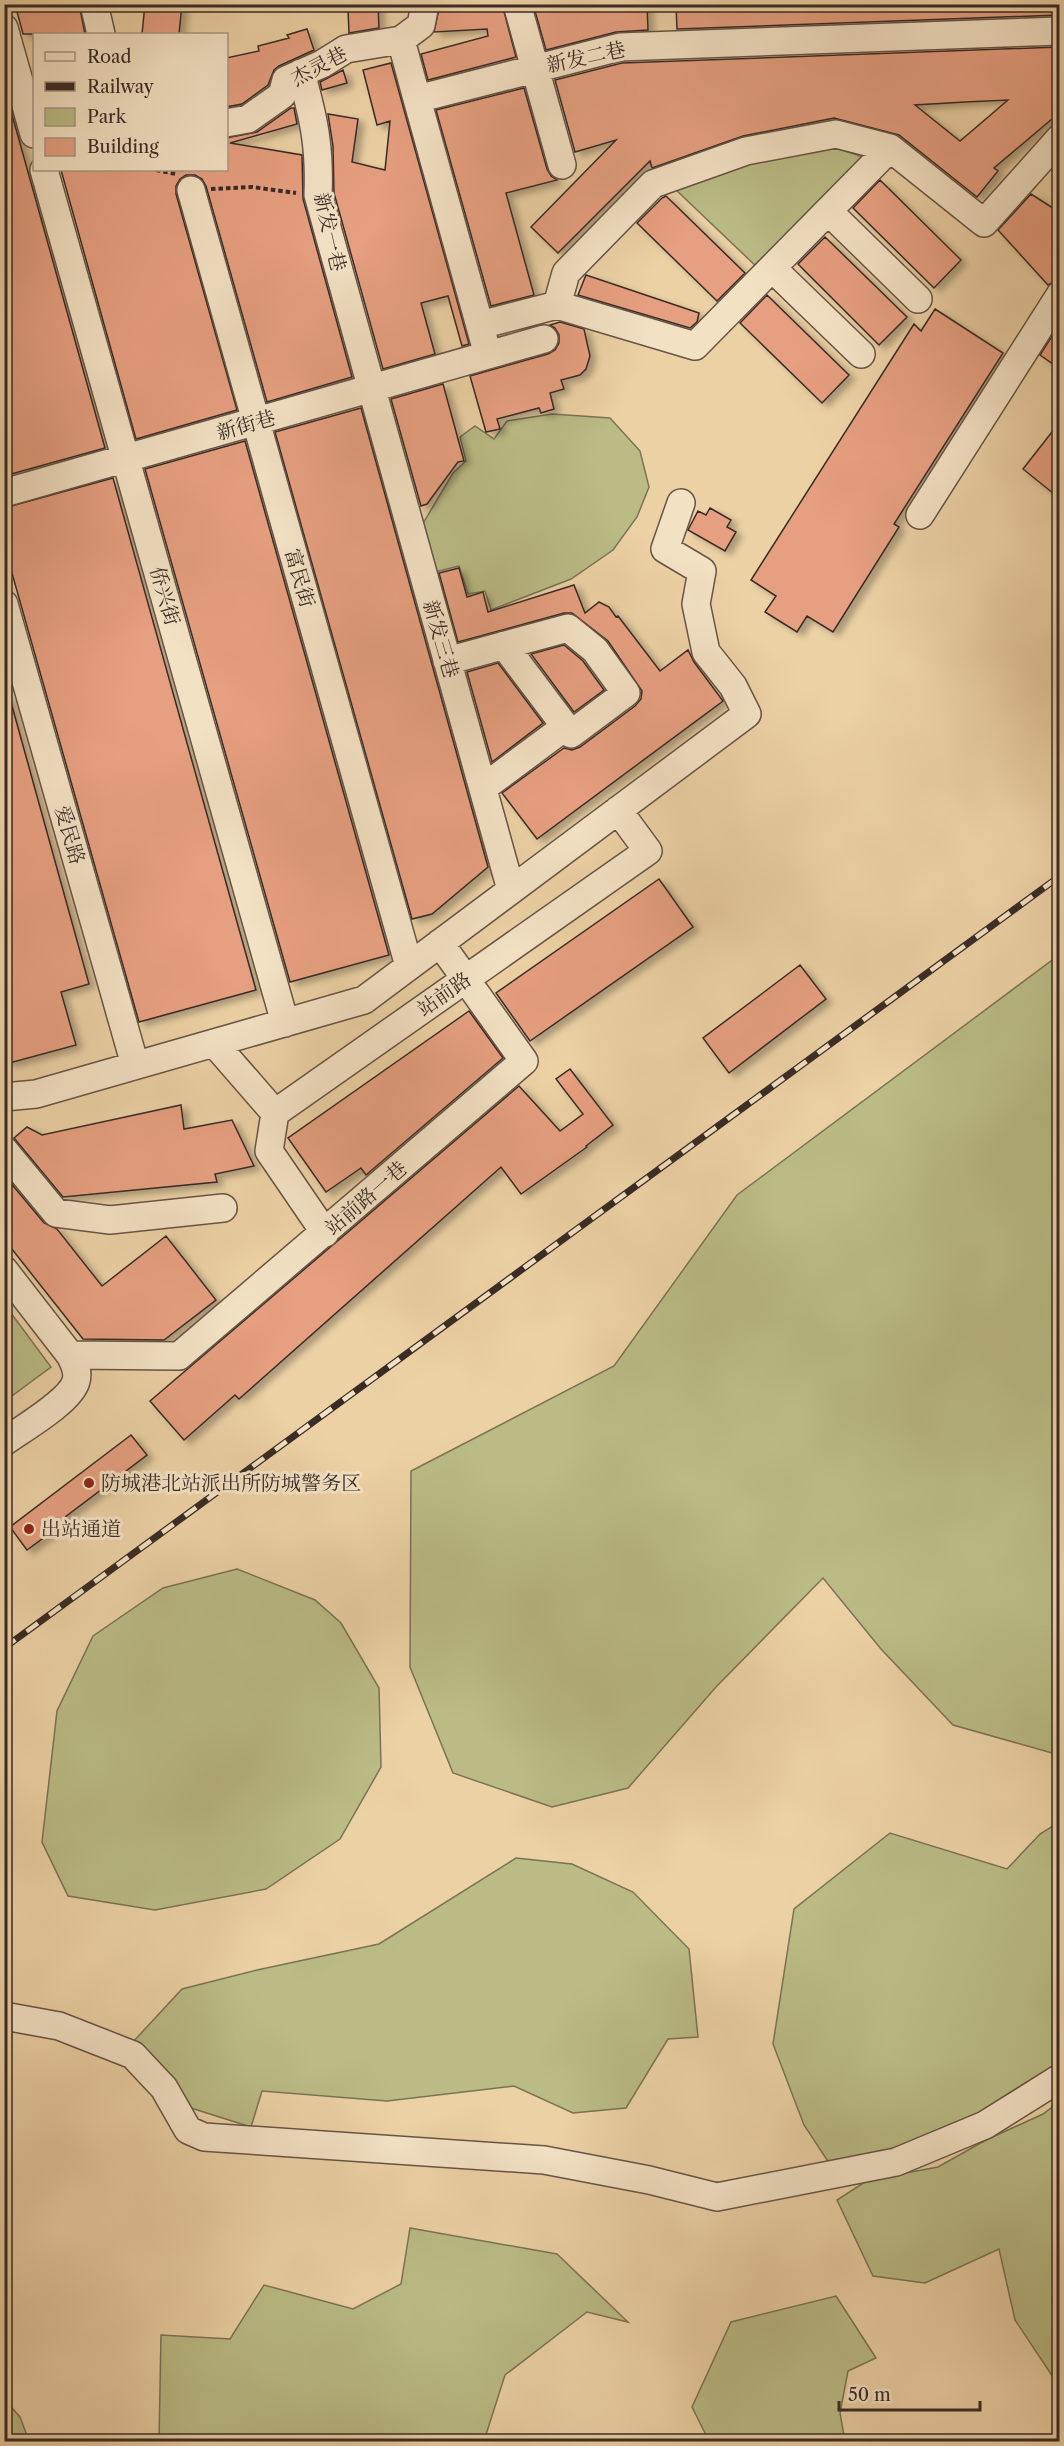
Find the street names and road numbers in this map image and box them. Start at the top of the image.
street label: 新发二巷 [544,37,628,77]
street label: 杰灵巷 [287,41,351,91]
street label: 新发一巷 [309,190,351,274]
street label: 新街巷 [214,405,278,445]
street label: 富民街 [280,546,320,610]
street label: 侨兴街 [145,564,185,628]
street label: 新发三巷 [418,597,464,681]
street label: 爱民路 [50,803,90,867]
street label: 站前路 [413,967,475,1021]
street label: 站前路一巷 [320,1156,412,1240]

